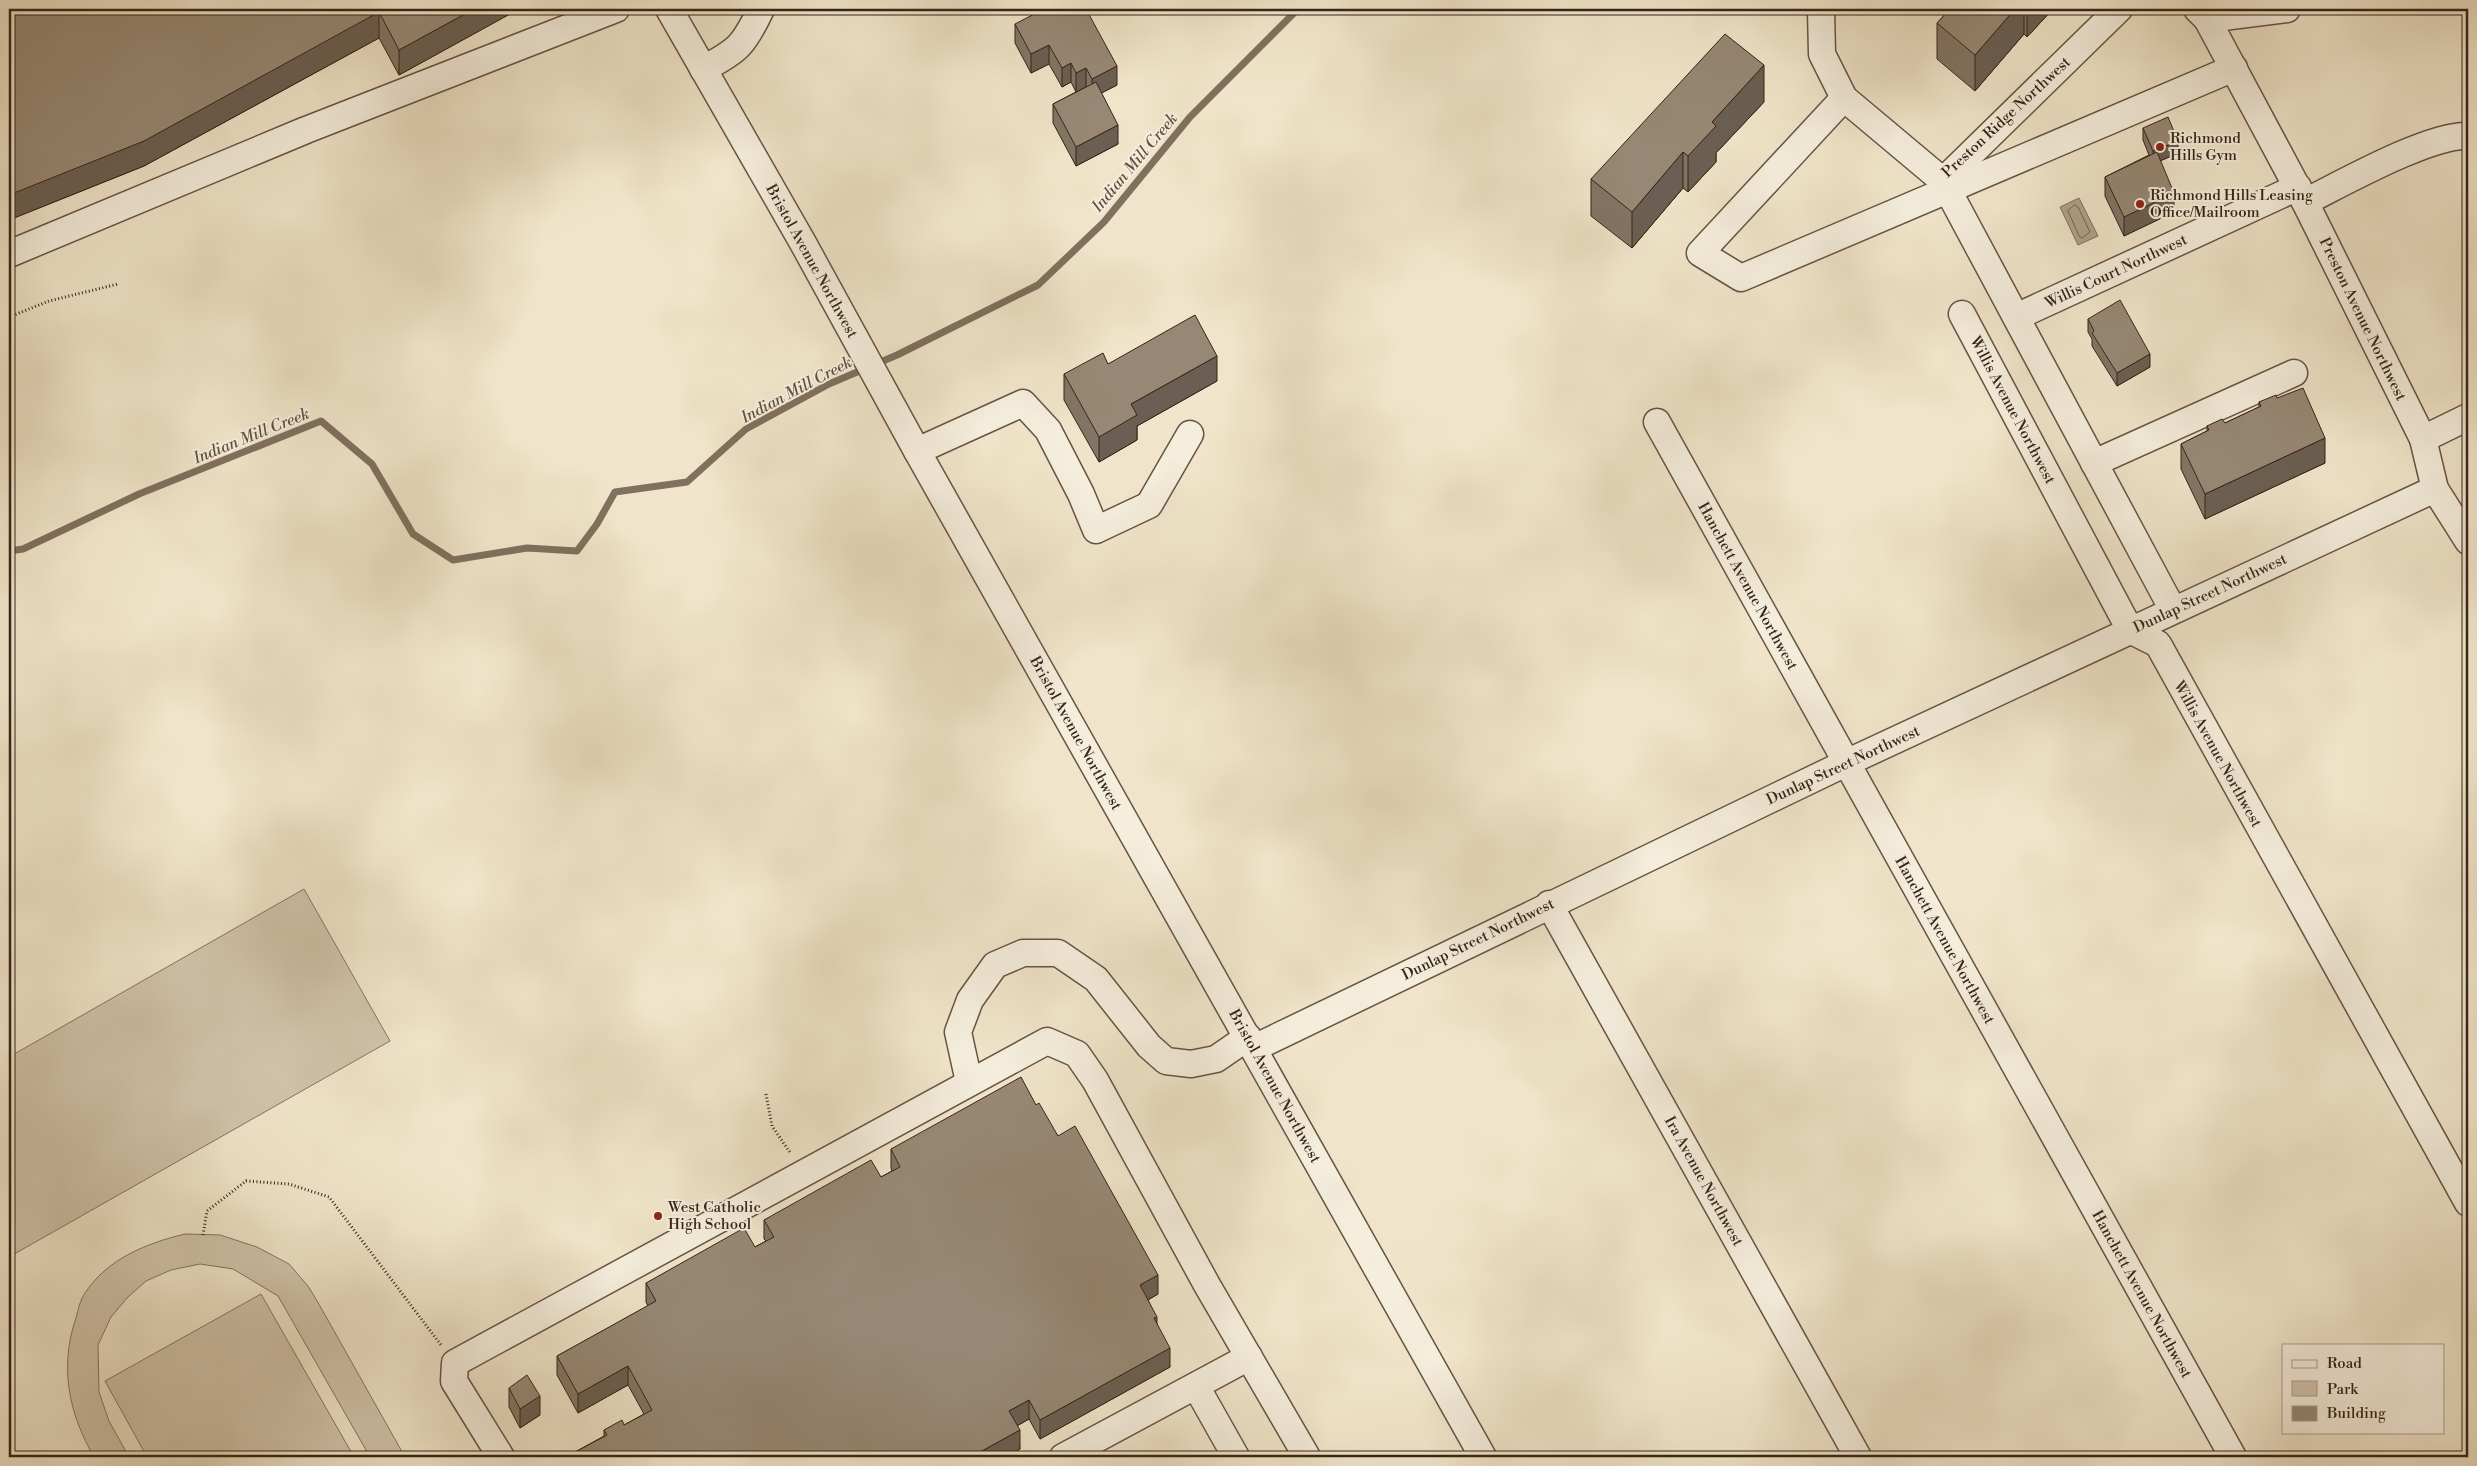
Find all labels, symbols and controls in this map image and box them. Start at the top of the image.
street label: Preston Ridge Northwest [1938,52,2075,182]
water label: Indian Mill Creek [1087,109,1182,217]
place label: Richmond Hills Gym [2170,129,2241,165]
marker: Richmond Hills Gym [2154,141,2166,153]
street label: Bristol Avenue Northwest [761,180,862,342]
place label: Richmond Hills Leasing Office/Mailroom [2150,186,2313,222]
marker: Richmond Hills Leasing Office/Mailroom [2134,198,2146,210]
street label: Willis Court Northwest [2041,230,2191,313]
street label: Preston Avenue Northwest [2315,234,2411,405]
street label: Willis Avenue Northwest [1965,332,2060,488]
water label: Indian Mill Creek [736,352,856,428]
water label: Indian Mill Creek [190,404,312,469]
street label: Hanchett Avenue Northwest [1693,499,1802,674]
street label: Dunlap Street Northwest [2130,549,2291,637]
street label: Bristol Avenue Northwest [1025,652,1126,814]
street label: Willis Avenue Northwest [2169,677,2266,831]
street label: Dunlap Street Northwest [1763,721,1924,809]
street label: Hanchett Avenue Northwest [1890,853,1999,1028]
street label: Dunlap Street Northwest [1399,894,1558,985]
street label: Bristol Avenue Northwest [1224,1005,1325,1167]
street label: Ira Avenue Northwest [1660,1113,1748,1250]
place label: West Catholic High School [667,1198,761,1234]
street label: Hanchett Avenue Northwest [2087,1207,2196,1382]
marker: West Catholic High School [652,1210,664,1222]
legend [2282,1344,2444,1434]
text: Road [2327,1354,2362,1373]
text: Park [2327,1380,2359,1399]
text: Building [2326,1404,2386,1423]

